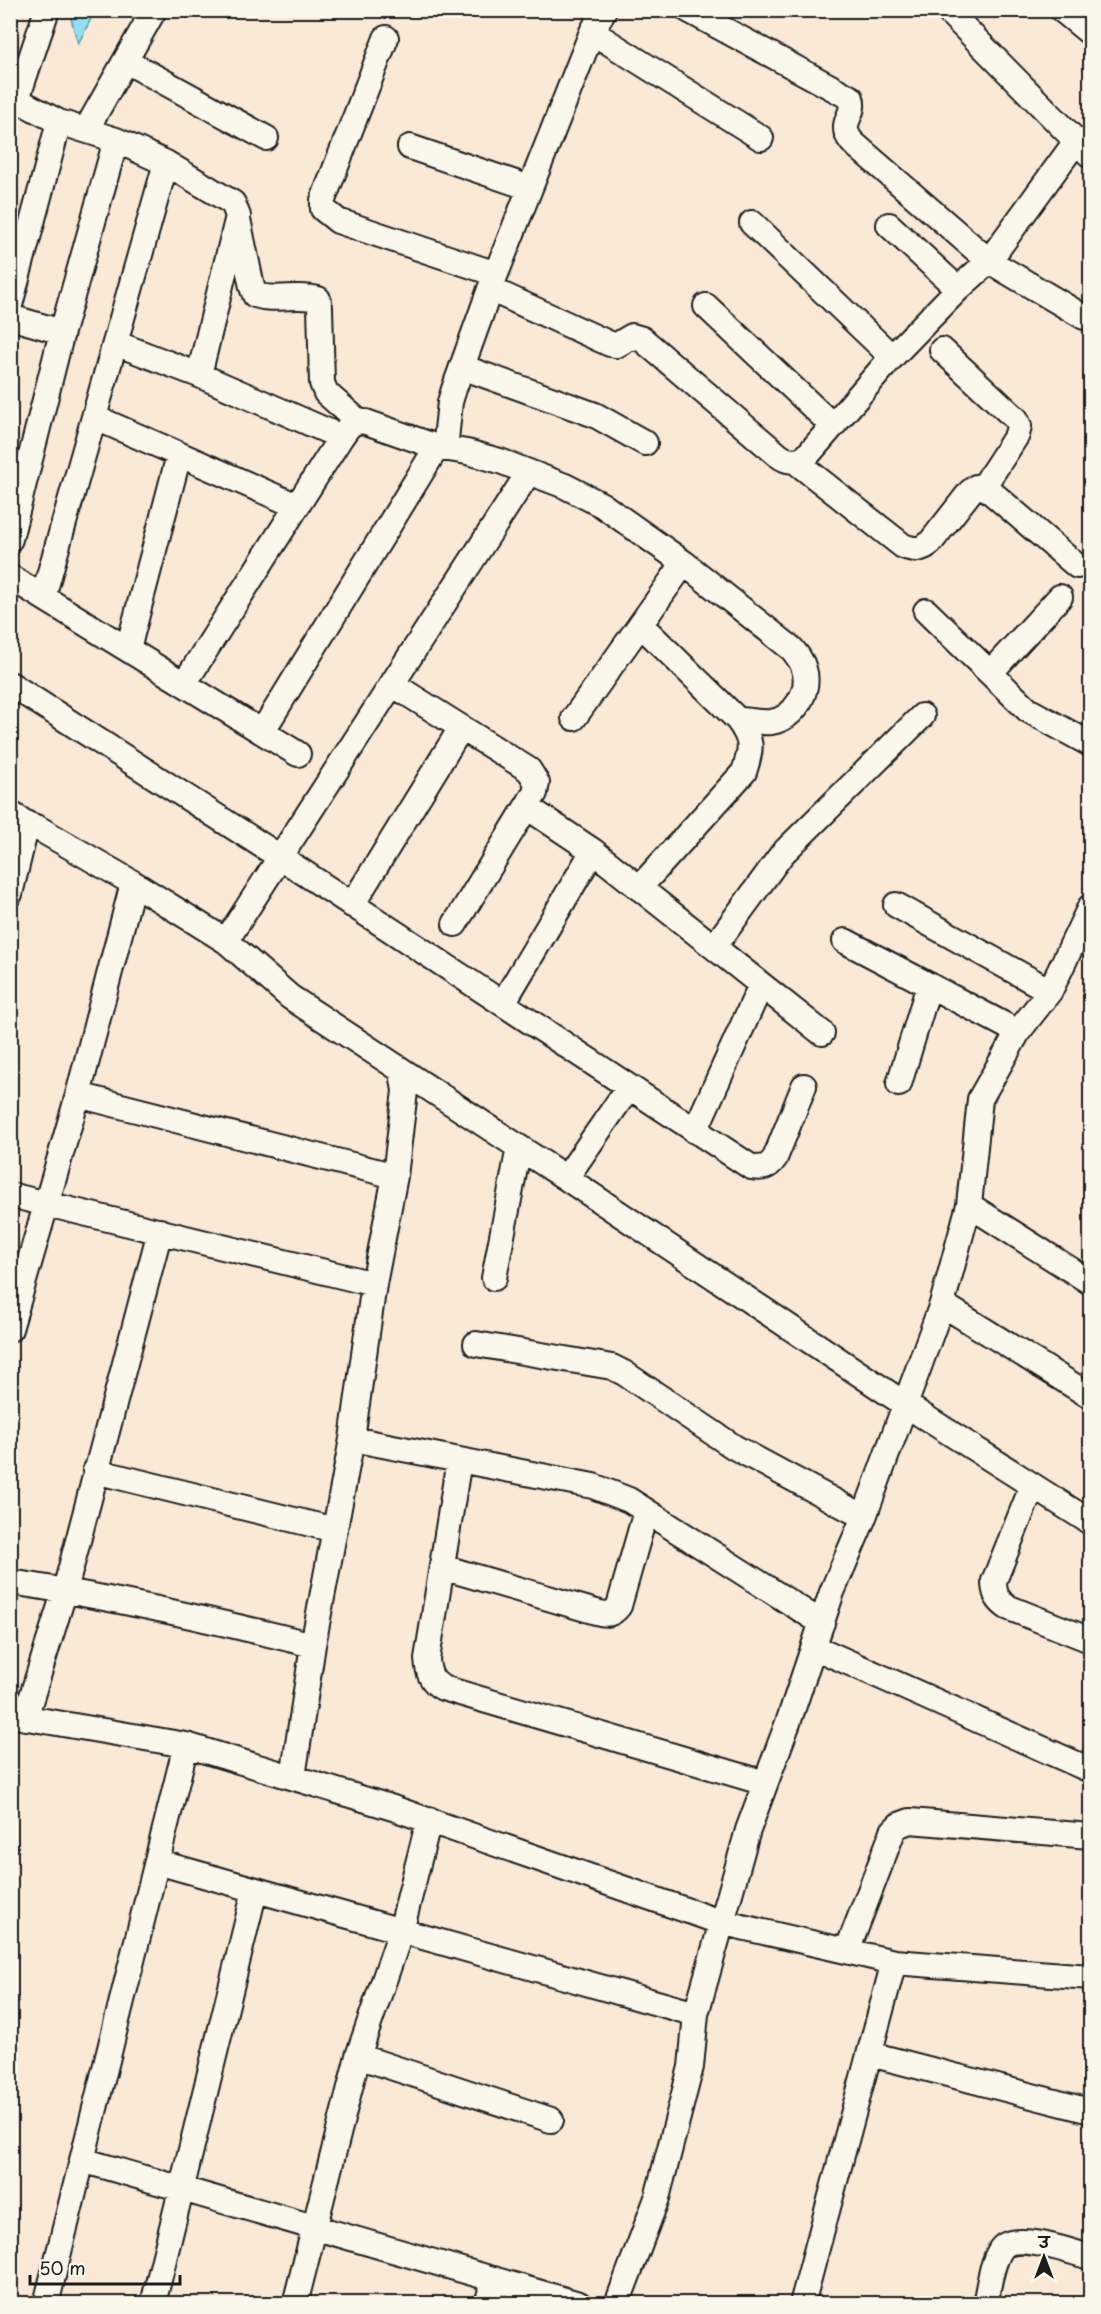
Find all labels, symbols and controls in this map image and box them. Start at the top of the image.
north arrow [1014,2227,1074,2287]
text: उ [1037,2229,1051,2253]
scale bar [30,2248,180,2286]
text: 50 m [39,2254,86,2281]

